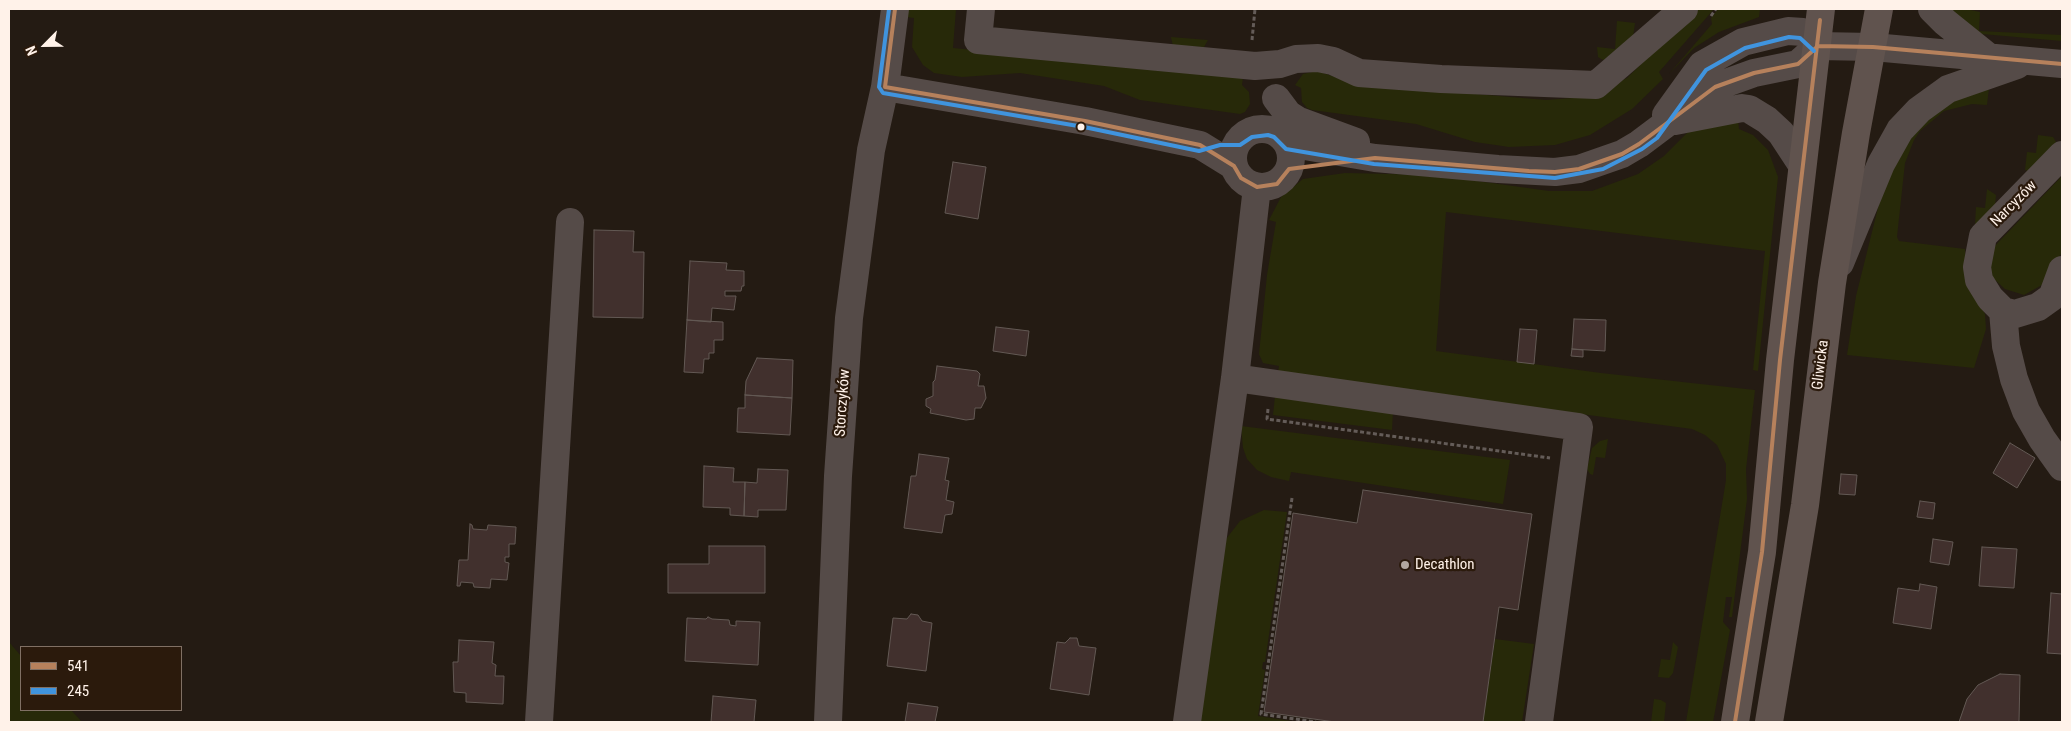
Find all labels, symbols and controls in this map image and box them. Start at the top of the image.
north arrow [20,20,70,70]
text: N [22,44,40,58]
unlabelled marker [1076,122,1086,132]
street label: Narcyzów [1987,177,2041,231]
street label: Gliwicka [1809,339,1833,391]
street label: Storczyków [832,369,854,437]
place label: Decathlon [1415,556,1475,574]
marker: Decathlon [1399,559,1411,571]
legend [20,646,182,711]
text: 541 [67,657,89,675]
text: 245 [67,682,89,700]

